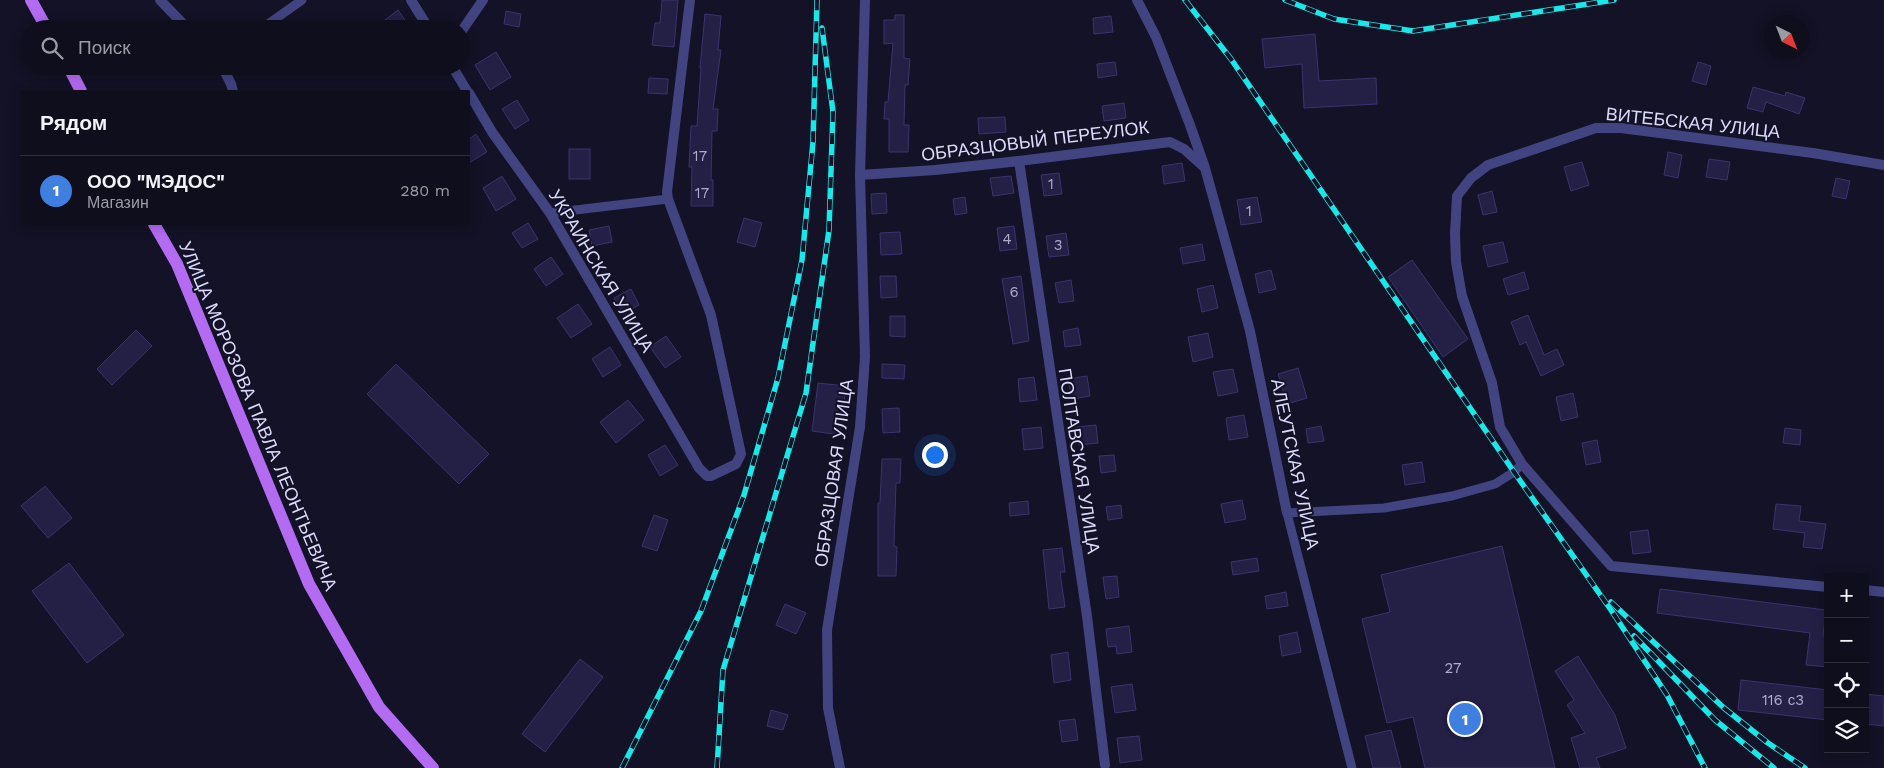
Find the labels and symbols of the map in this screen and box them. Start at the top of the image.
north arrow [1764,15,1809,60]
street label: ВИТЕБСКАЯ УЛИЦА [1605,103,1781,142]
street label: ОБРАЗЦОВЫЙ ПЕРЕУЛОК [920,116,1151,165]
house number: 17 [693,147,707,165]
house number: 1 [1048,175,1054,193]
house number: 17 [695,184,709,202]
street label: УКРАИНСКАЯ УЛИЦА [544,186,658,356]
house number: 1 [1246,202,1252,220]
house number: 4 [1002,230,1012,248]
house number: 3 [1054,236,1062,254]
street label: УЛИЦА МОРОЗОВА ПАВЛА ЛЕОНТЬЕВИЧА [175,238,342,594]
house number: 6 [1009,283,1019,301]
street label: ПОЛТАВСКАЯ УЛИЦА [1054,366,1105,555]
street label: АЛЕУТСКАЯ УЛИЦА [1267,377,1324,551]
street label: ОБРАЗЦОВАЯ УЛИЦА [810,378,857,568]
your location [922,442,948,468]
house number: 27 [1445,659,1461,677]
house number: 116 с3 [1762,691,1804,709]
pin: 1 [1449,700,1481,738]

